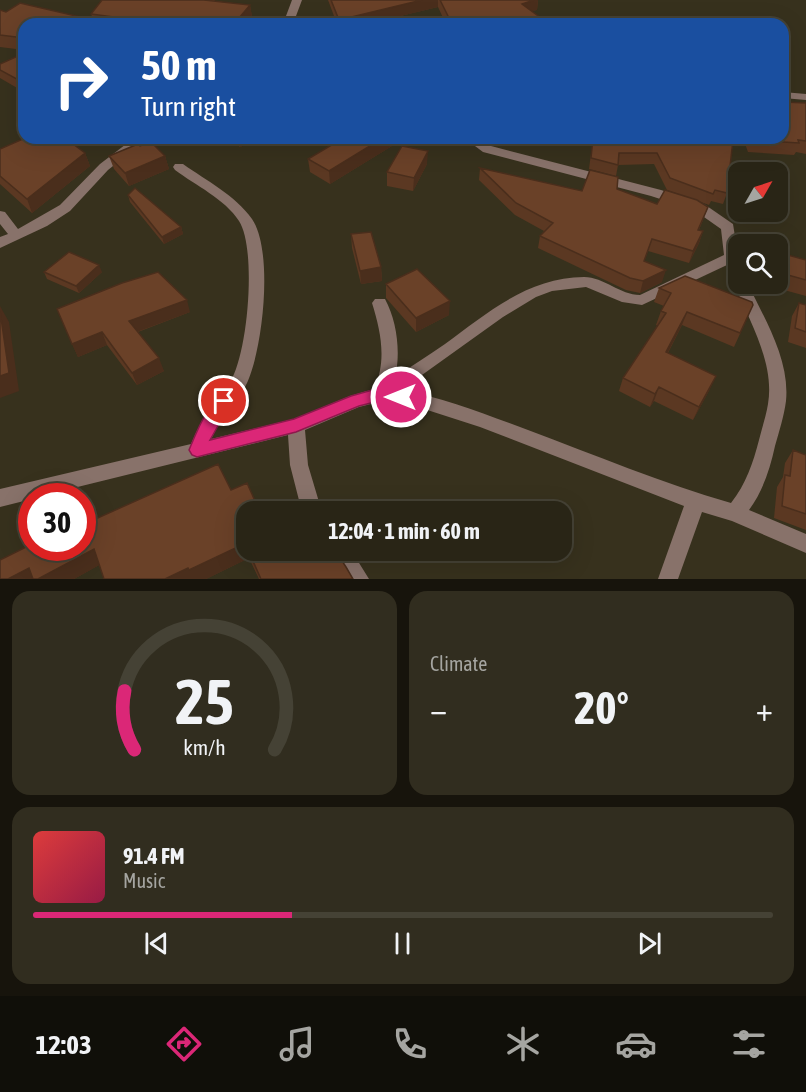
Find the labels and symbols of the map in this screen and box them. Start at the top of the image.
north arrow [728,162,788,222]
position arrow [369,365,433,429]
pin [198,375,249,426]
speed limit sign: 30 [18,483,96,561]

